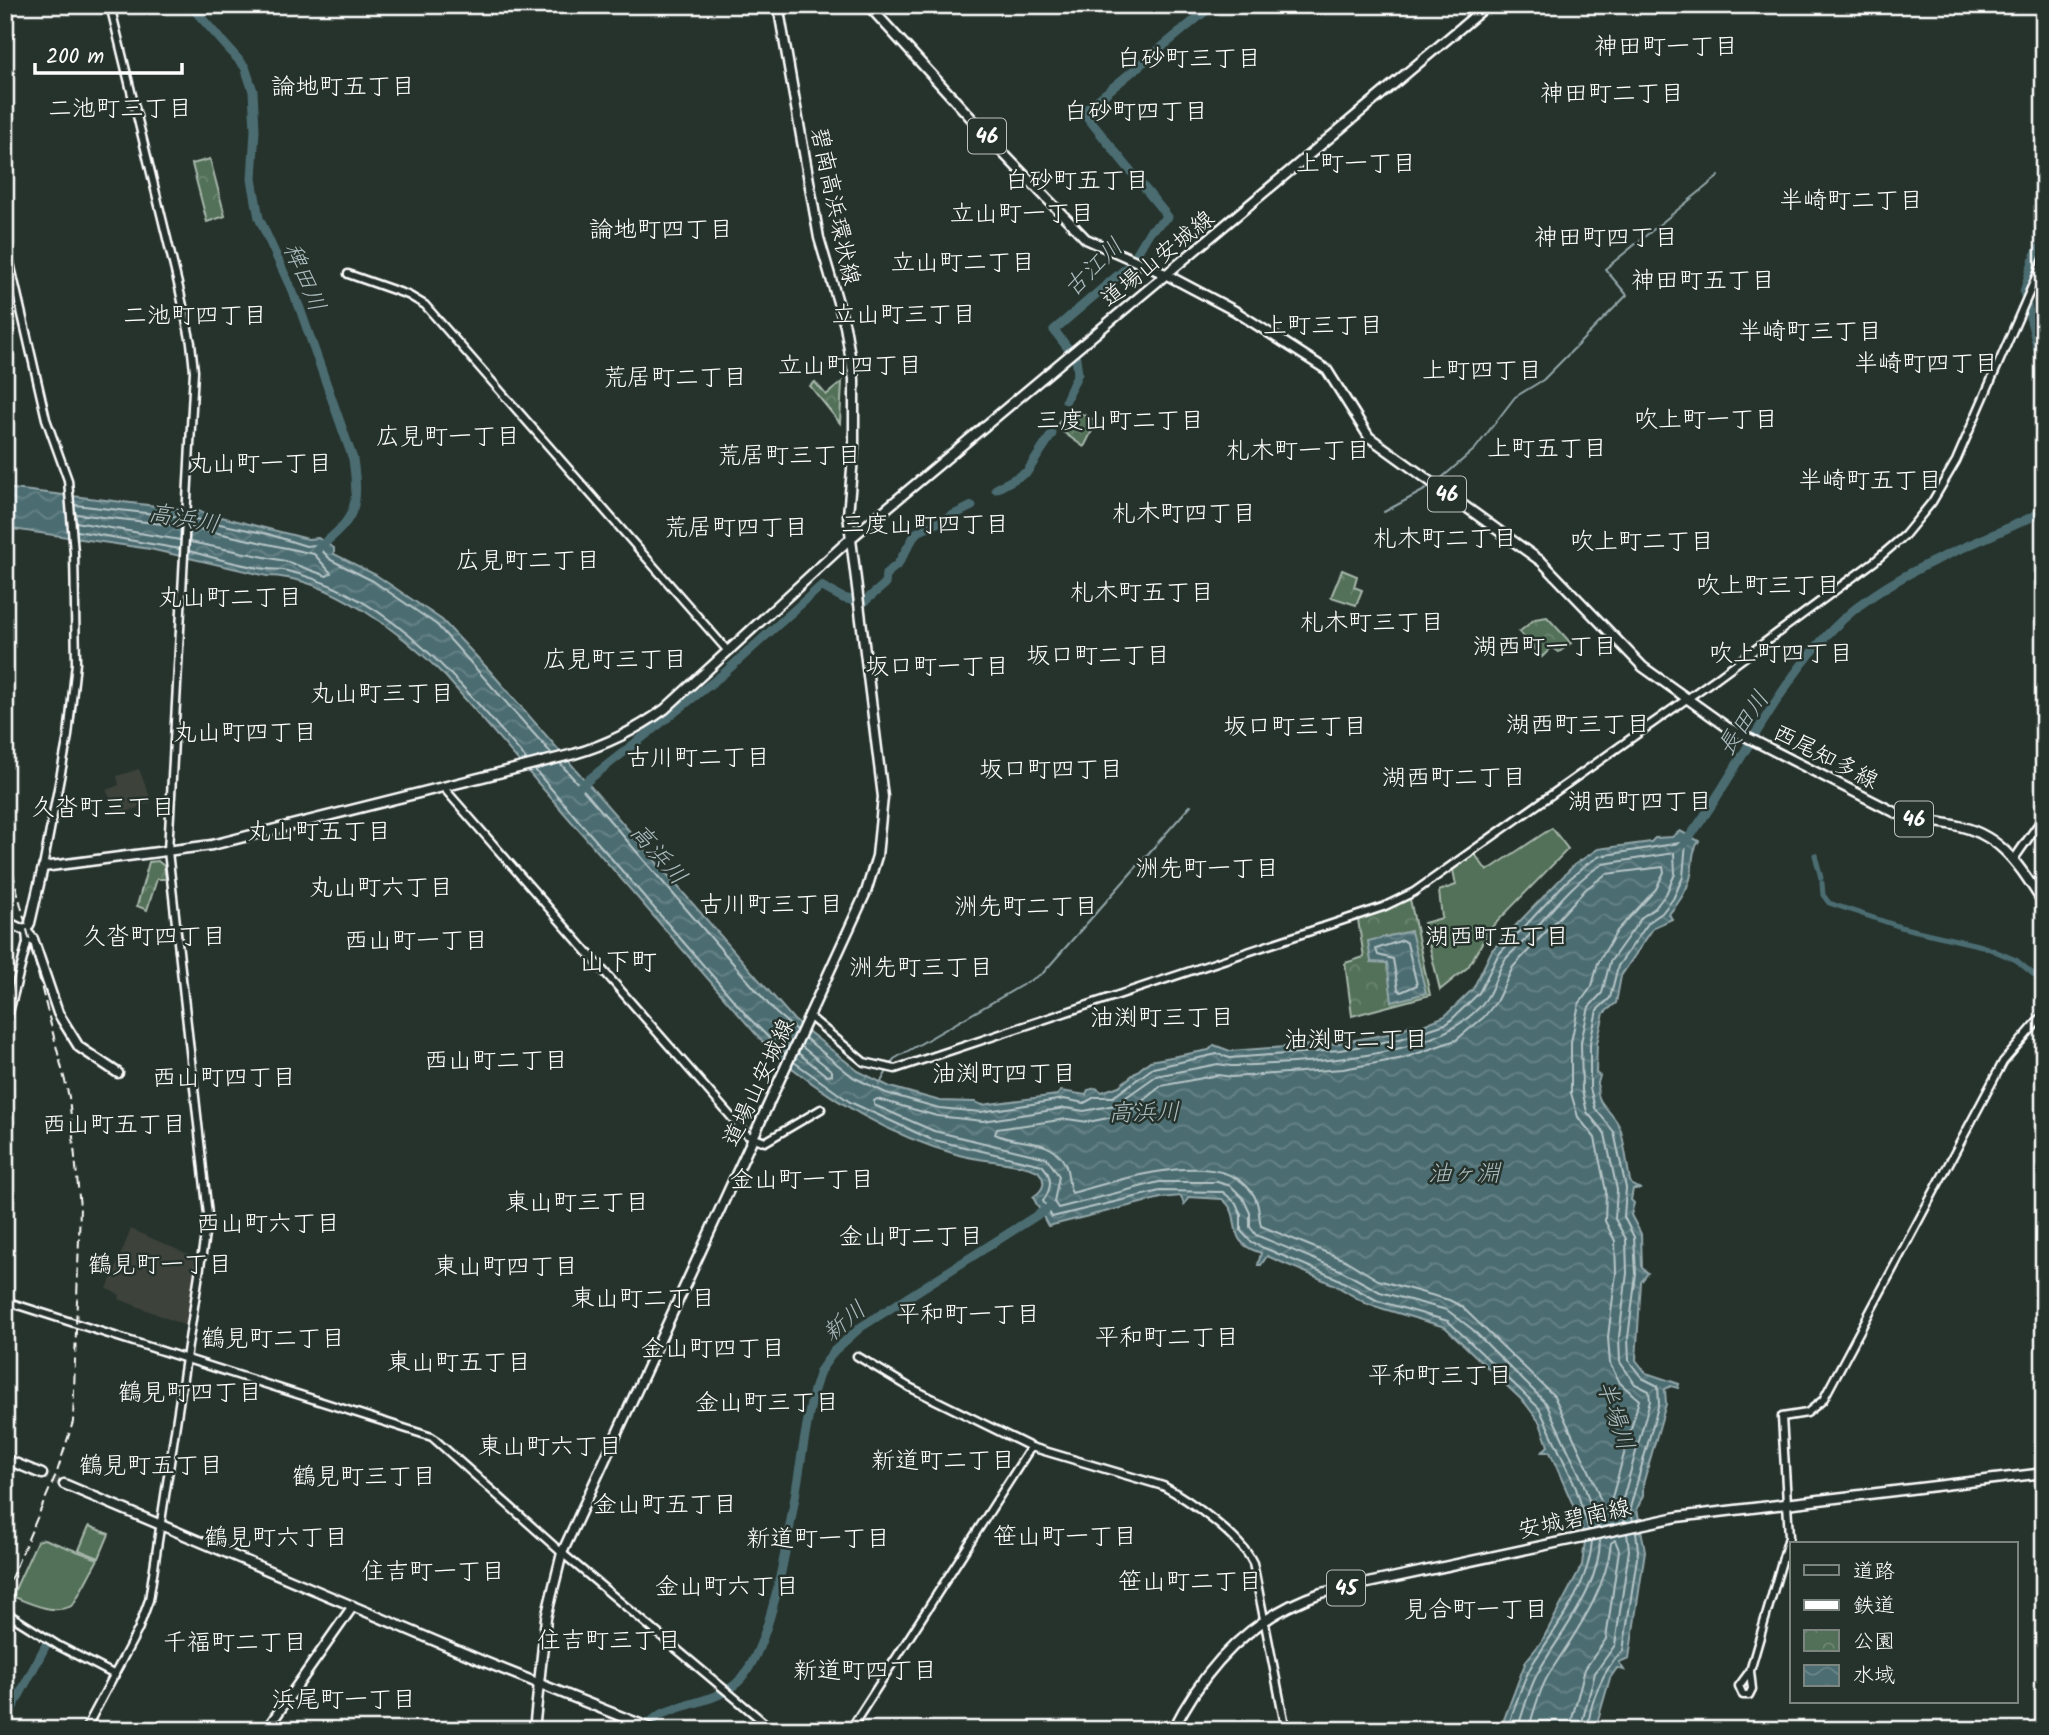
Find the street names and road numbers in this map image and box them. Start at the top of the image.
road number: 46 [968,118,1006,154]
street label: 碧南高浜環状線 [800,124,868,289]
street label: 道場山安城線 [1093,202,1223,317]
road number: 46 [1428,476,1466,512]
street label: 西尾知多線 [1766,716,1884,800]
road number: 46 [1895,802,1933,836]
street label: 道場山安城線 [714,1013,805,1153]
street label: 安城碧南線 [1514,1490,1634,1550]
road number: 45 [1327,1570,1365,1606]

